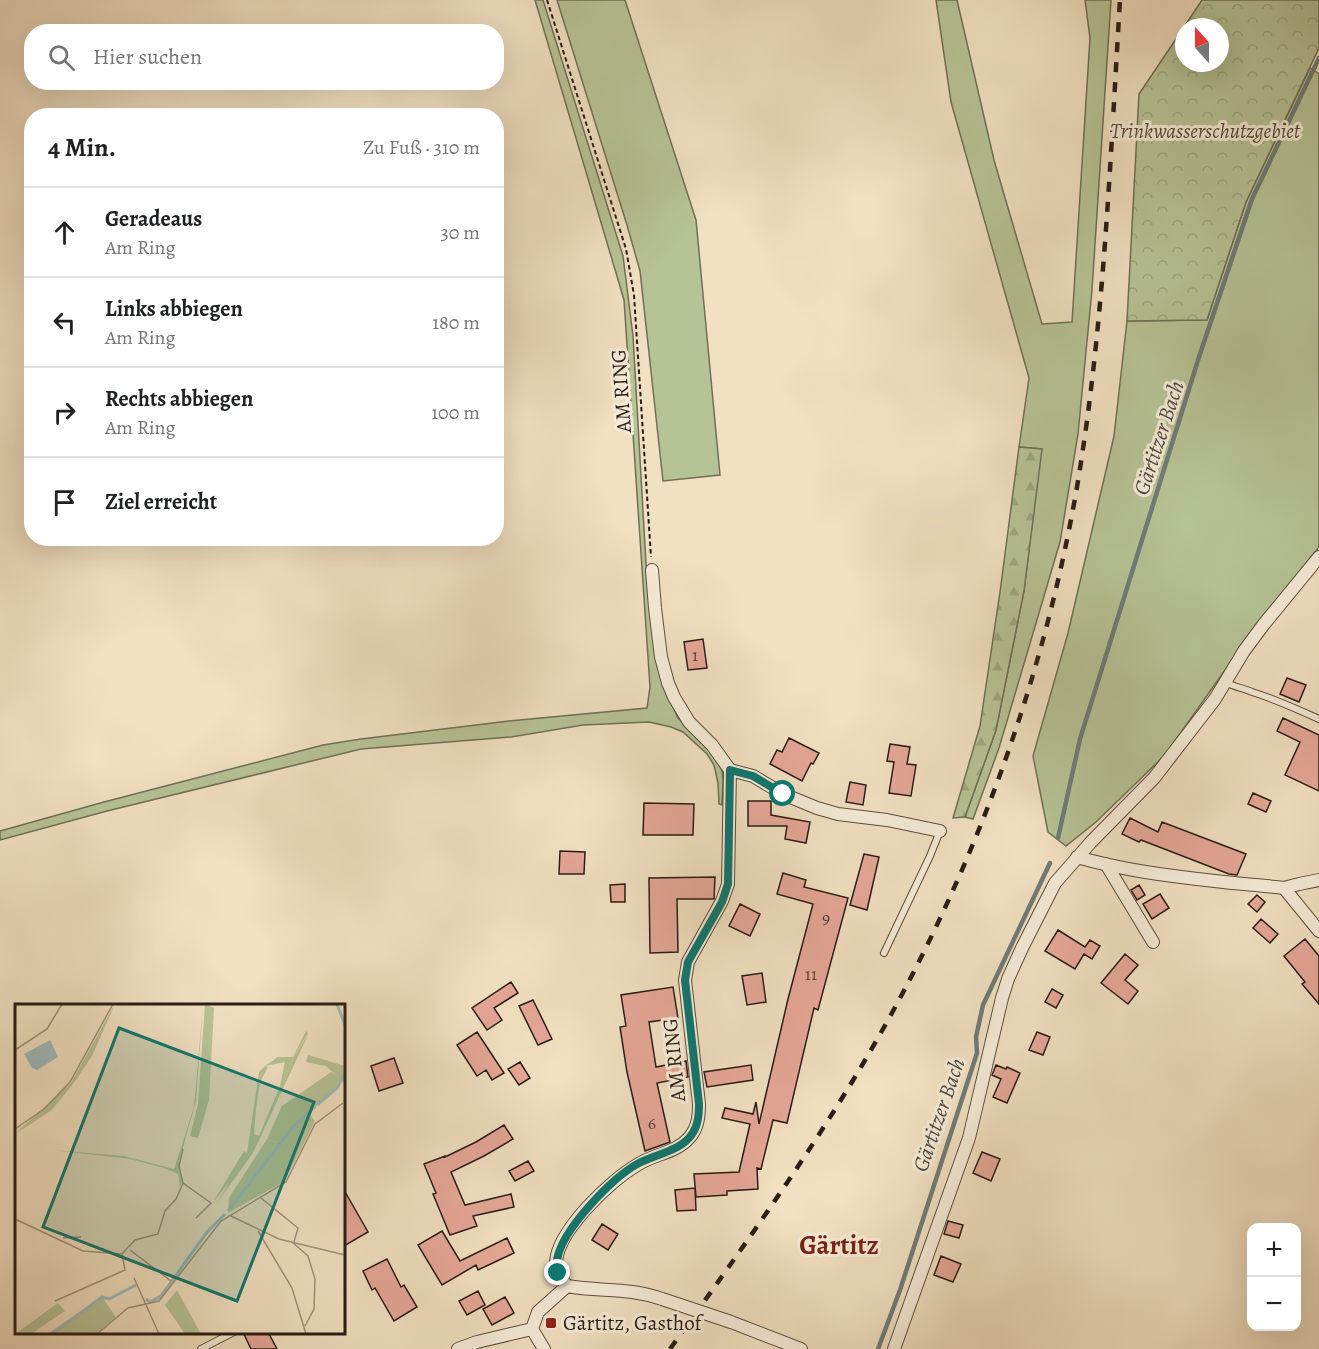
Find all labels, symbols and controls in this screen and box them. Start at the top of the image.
north arrow [1175,18,1229,72]
search box [24,24,504,90]
icon: search [45,41,78,74]
text: Hier suchen [93,42,202,72]
park label: Trinkwasserschutzgebiet [1110,117,1301,145]
text: 4 Min. [48,130,116,165]
text: Zu Fuß · 310 m [363,134,480,161]
text: Geradeaus [105,204,202,234]
icon: ahead [48,216,81,249]
text: 30 m [440,219,480,246]
text: Am Ring [105,234,176,261]
text: Links abbiegen [105,294,243,324]
icon: left [48,306,81,339]
text: 180 m [432,309,480,336]
text: Am Ring [105,324,176,351]
street label: AM RING [604,348,638,435]
water label: Gärtitzer Bach [1126,377,1192,499]
text: Rechts abbiegen [105,384,253,414]
icon: right [48,396,81,429]
text: 100 m [431,399,480,426]
text: Am Ring [105,414,176,441]
icon: arrive [48,486,81,519]
text: Ziel erreicht [105,487,217,517]
house number: 1 [692,643,698,667]
route start [769,780,795,806]
house number: 9 [822,906,830,930]
house number: 11 [805,962,817,986]
inset map [15,1004,345,1334]
street label: AM RING [656,1017,692,1104]
water label: Gärtitzer Bach [906,1054,972,1176]
house number: 6 [648,1111,656,1135]
map controls [1247,1223,1301,1331]
button: + [1247,1223,1301,1277]
district label: Gärtitz [799,1227,879,1263]
route end [544,1259,570,1285]
button: − [1247,1277,1301,1331]
place label: Gärtitz, Gasthof [563,1309,705,1337]
marker: Gärtitz, Gasthof [544,1316,558,1330]

